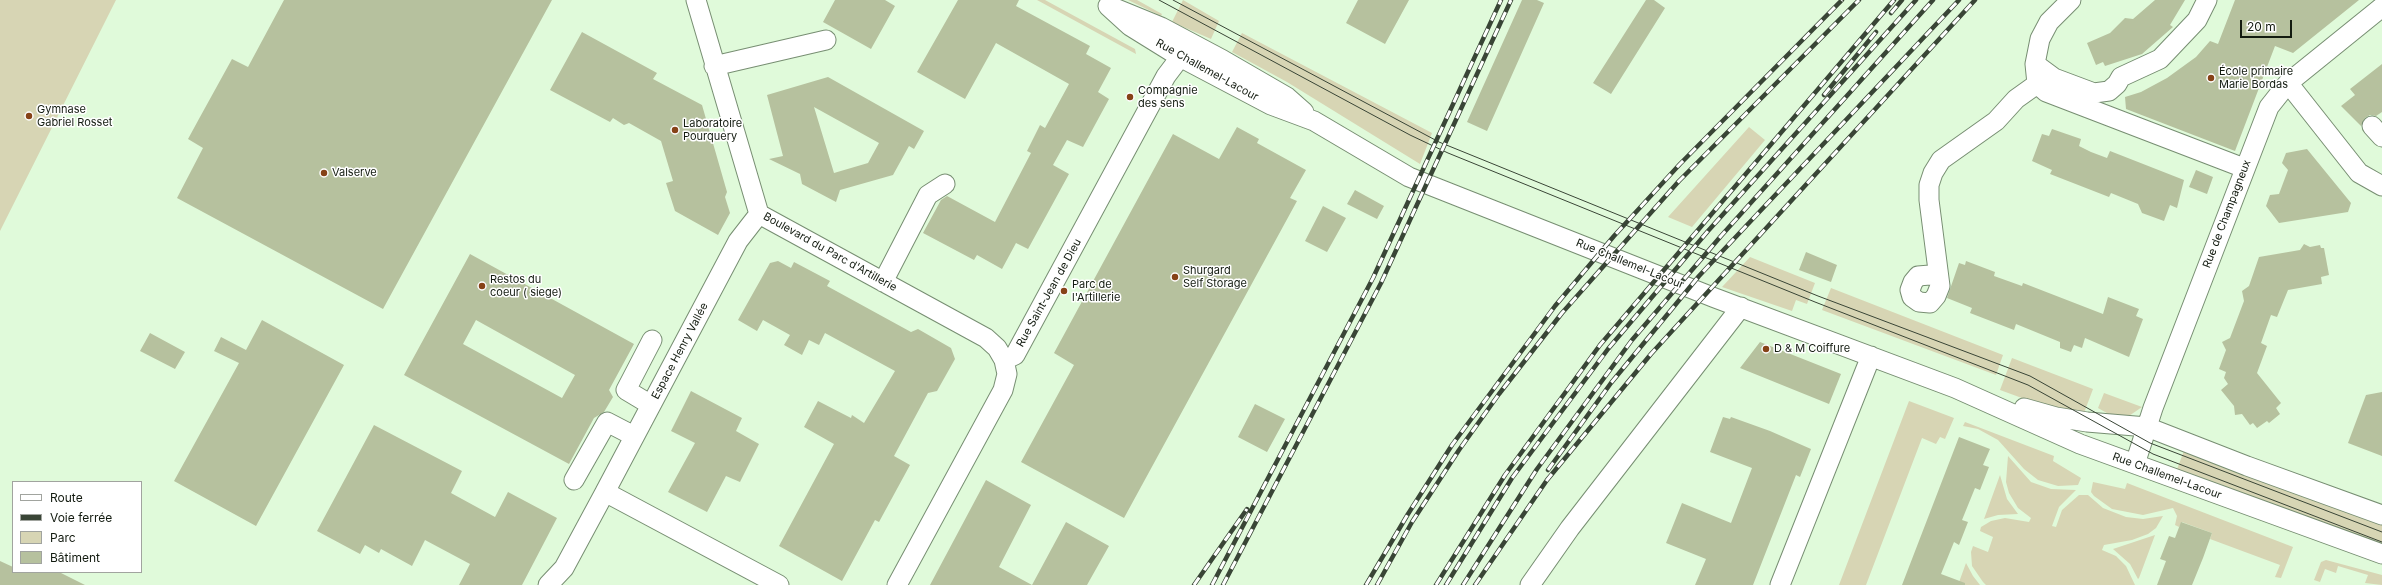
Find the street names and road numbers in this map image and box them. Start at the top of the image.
street label: Rue Challemel-Lacour [1153,36,1261,104]
street label: Rue de Champagneux [2200,158,2254,270]
street label: Boulevard du Parc d'Artillerie [761,210,899,294]
street label: Rue Challemel-Lacour [1574,236,1686,292]
street label: Rue Saint-Jean de Dieu [1014,237,1084,349]
street label: Espace Henry Vallée [649,301,711,401]
street label: Rue Challemel-Lacour [2111,450,2223,502]

